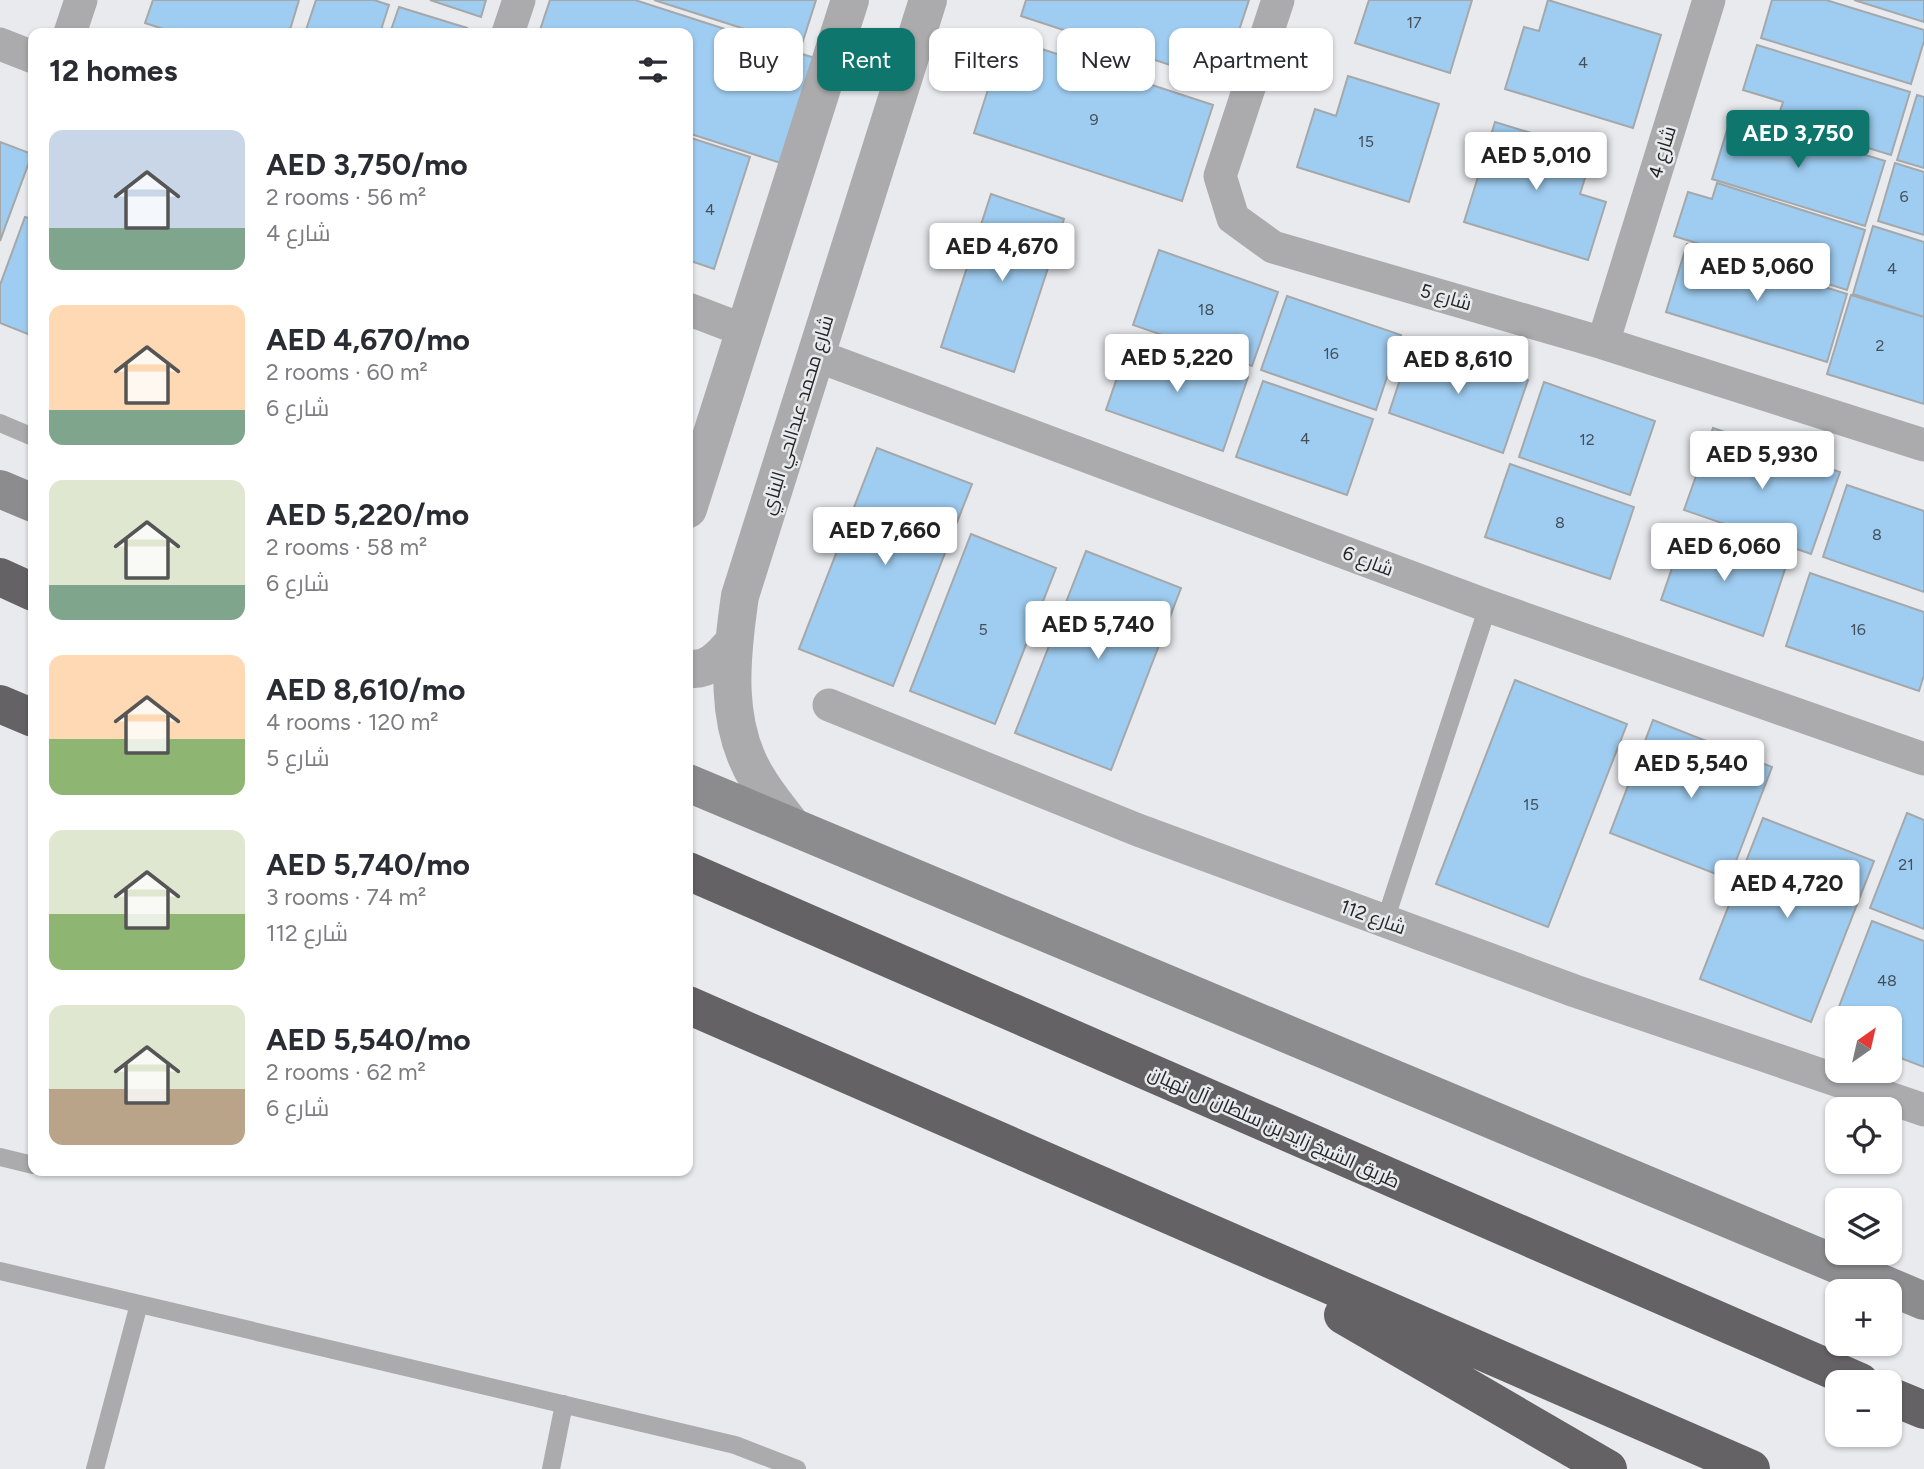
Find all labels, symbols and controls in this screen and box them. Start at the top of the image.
house number: 17 [1406,13,1422,32]
chip: Buy [714,28,803,91]
chip: Rent [817,28,915,91]
chip: Filters [929,28,1043,91]
chip: New [1057,28,1155,91]
chip: Apartment [1169,28,1333,91]
icon: filters [634,51,672,89]
text: 12 homes [49,52,177,89]
house number: 4 [1578,53,1588,72]
house number: 9 [1089,110,1099,129]
pin: AED 3,750 [1718,110,1878,170]
text: AED 3,750 [1742,119,1854,147]
street label: شارع 4 [1643,123,1683,181]
house number: 15 [1358,132,1374,151]
pin: AED 5,010 [1456,132,1616,192]
text: AED 5,010 [1481,141,1591,169]
text: AED 3,750/mo [266,146,468,183]
icon: home [105,158,189,242]
text: 2 rooms · 56 m² [266,183,426,211]
house number: 6 [1899,187,1909,206]
house number: 4 [705,200,715,219]
text: شارع 4 [266,219,331,247]
pin: AED 4,670 [922,224,1082,283]
text: AED 4,670 [945,232,1059,260]
pin: AED 5,060 [1677,244,1837,303]
text: AED 5,060 [1700,252,1814,280]
house number: 4 [1887,259,1897,278]
street label: شارع 5 [1417,279,1474,317]
house number: 18 [1198,300,1214,319]
street label: شارع محمد عبدالحي البناي [756,313,841,518]
text: AED 4,670/mo [266,321,470,358]
icon: home [105,333,189,417]
pin: AED 5,220 [1097,334,1257,394]
pin: AED 8,610 [1378,336,1538,396]
house number: 2 [1876,336,1884,355]
text: AED 5,220 [1121,343,1233,371]
house number: 16 [1323,344,1339,363]
text: AED 8,610 [1403,345,1513,373]
text: 2 rooms · 60 m² [266,358,428,386]
text: شارع 6 [266,394,329,422]
house number: 4 [1300,429,1310,448]
house number: 12 [1579,430,1595,449]
pin: AED 5,930 [1682,432,1842,491]
text: AED 5,930 [1706,440,1818,468]
text: AED 5,220/mo [266,496,469,533]
icon: home [105,508,189,592]
pin: AED 7,660 [805,508,965,567]
house number: 8 [1555,513,1565,532]
text: AED 7,660 [829,516,941,544]
pin: AED 6,060 [1644,524,1804,583]
house number: 8 [1872,525,1882,544]
text: AED 6,060 [1667,532,1781,560]
text: 2 rooms · 58 m² [266,533,427,561]
street label: شارع 6 [1339,541,1397,583]
text: شارع 6 [266,569,329,597]
pin: AED 5,740 [1018,602,1178,661]
text: AED 5,740 [1041,610,1155,638]
house number: 5 [978,620,988,639]
house number: 16 [1850,620,1866,639]
text: AED 8,610/mo [266,671,465,708]
icon: home [105,683,189,767]
text: 4 rooms · 120 m² [266,708,439,736]
pin: AED 5,540 [1611,740,1771,800]
text: شارع 5 [266,744,329,772]
text: AED 5,540 [1634,749,1748,777]
house number: 15 [1523,795,1539,814]
text: AED 5,740/mo [266,846,470,883]
house number: 21 [1898,855,1914,874]
icon: home [105,858,189,942]
pin: AED 4,720 [1707,860,1867,920]
text: AED 4,720 [1730,869,1844,897]
text: 3 rooms · 74 m² [266,883,426,911]
street label: شارع 112 [1337,895,1409,941]
text: شارع 112 [266,919,348,947]
house number: 48 [1877,971,1897,990]
north arrow [1825,1006,1902,1083]
map controls [1825,1006,1902,1447]
text: AED 5,540/mo [266,1021,471,1058]
icon: home [105,1033,189,1117]
text: 2 rooms · 62 m² [266,1058,426,1086]
street label: طريق الشيخ زايد بن سلطان آل نهيان [1144,1061,1403,1195]
text: شارع 6 [266,1094,329,1122]
button: locate [1825,1097,1902,1174]
button: layers [1825,1188,1902,1265]
button: + [1825,1279,1902,1356]
button: − [1825,1370,1902,1447]

